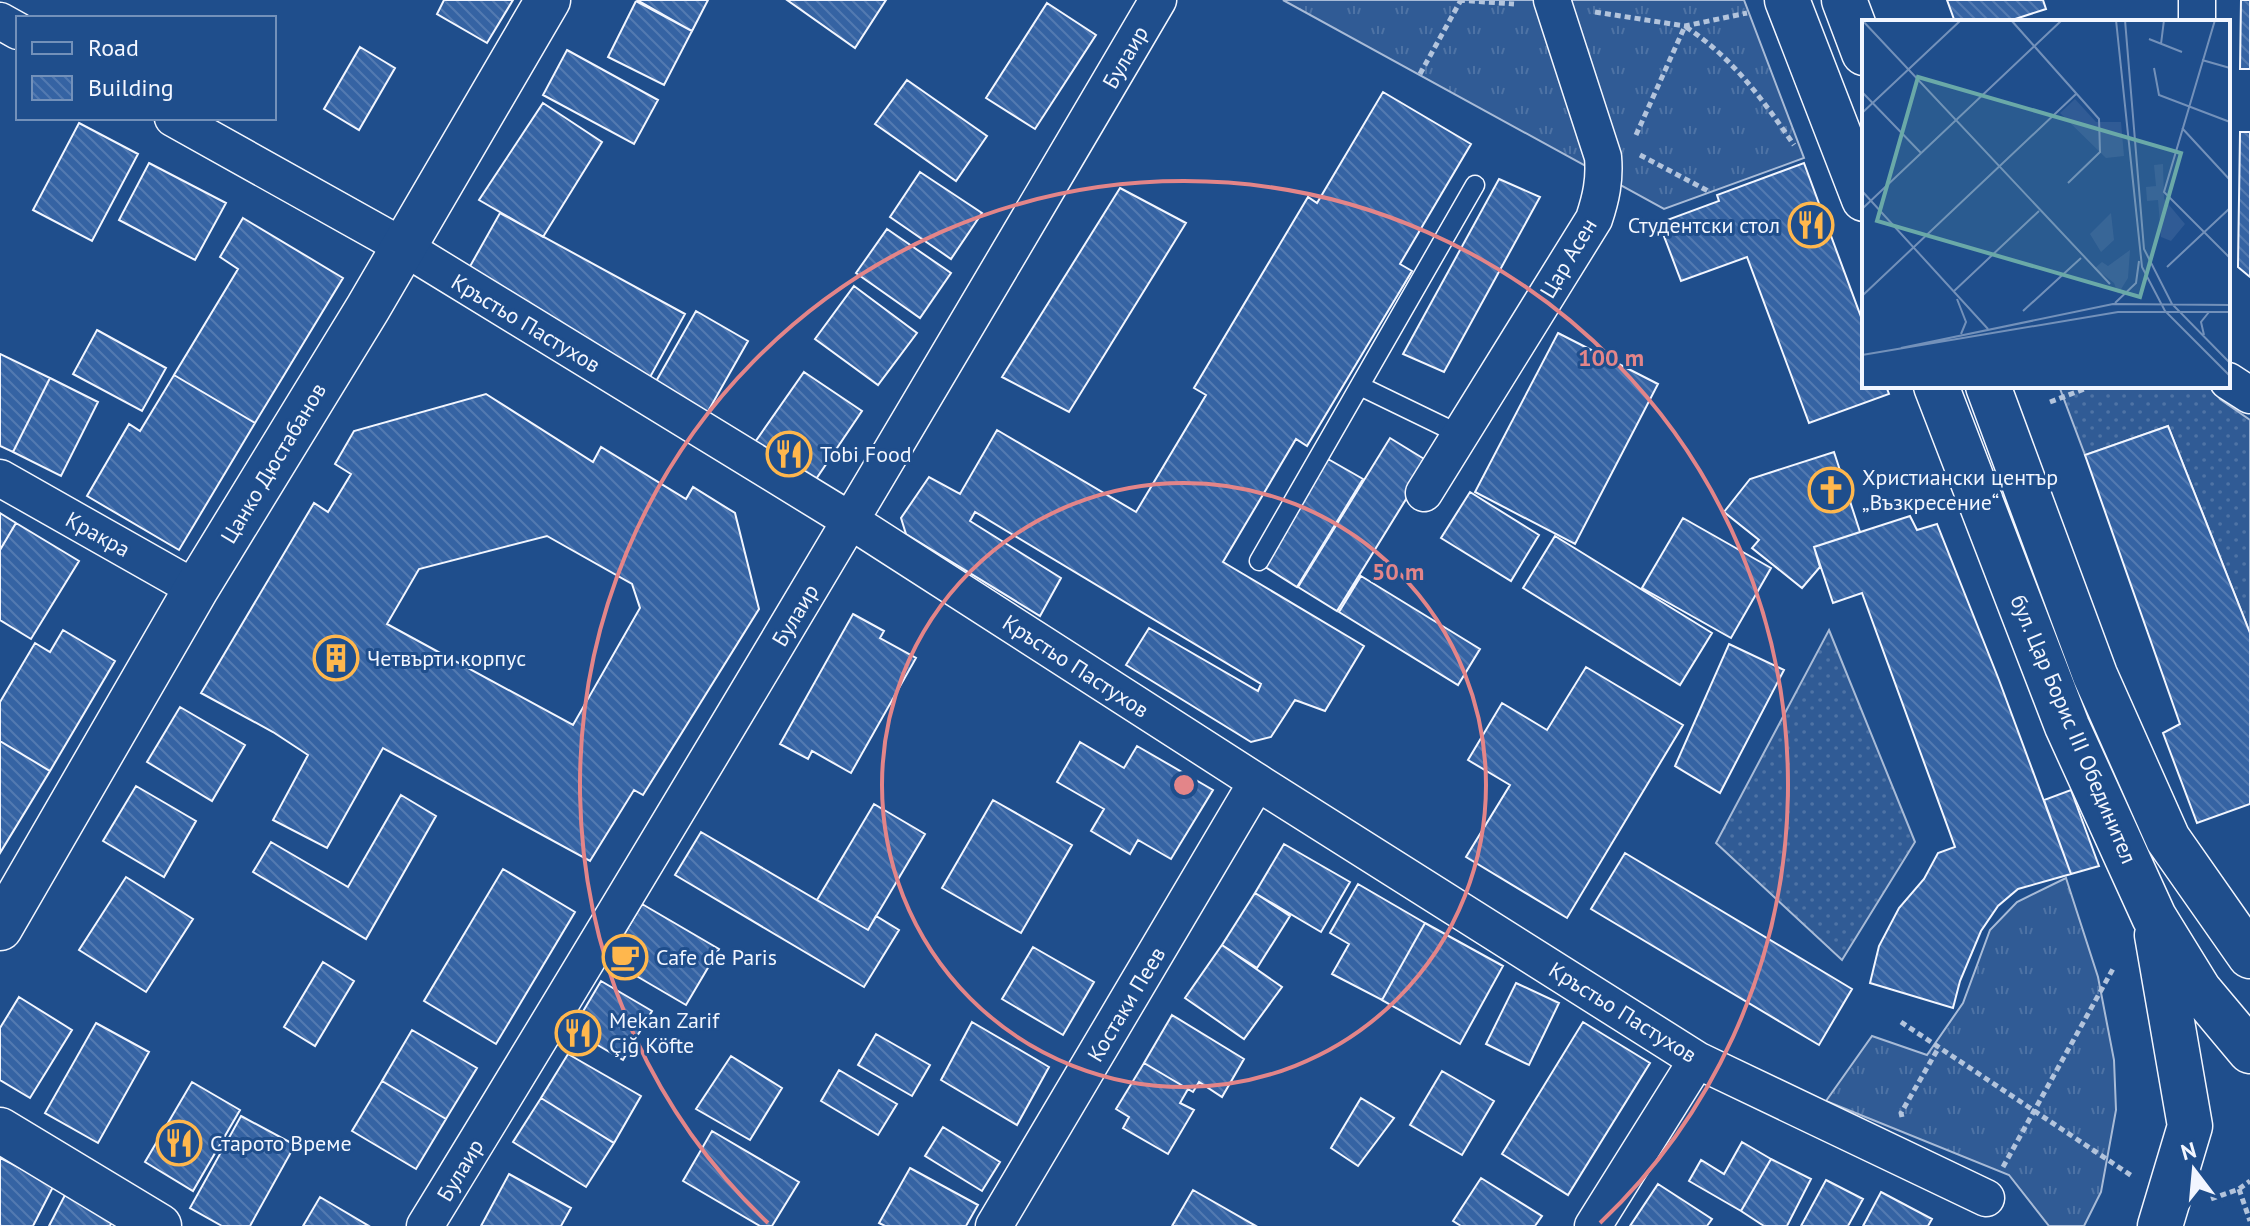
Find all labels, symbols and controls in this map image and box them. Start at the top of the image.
legend [16,16,276,120]
inset map [1862,20,2230,388]
street label: Булаир [1096,21,1154,93]
text: Road [88,32,139,63]
text: Building [88,72,174,103]
restaurant icon: Студентски стол [1787,201,1835,249]
place label: Студентски стол [1628,211,1780,239]
street label: Цар Асен [1533,213,1603,303]
street label: Кръстьо Пастухов [446,267,606,379]
text: 100 m [1578,342,1644,373]
street label: Цанко Дюстабанов [214,378,332,548]
restaurant icon: Tobi Food [765,430,813,478]
place label: Tobi Food [820,440,912,468]
place label: Христиански център „Възкресение“ [1862,463,2058,516]
church icon: Христиански център „Възкресение“ [1807,466,1855,514]
street label: Кракра [61,505,135,563]
text: 50 m [1372,556,1424,587]
street label: Булаир [766,579,824,651]
street label: бул. Цар Борис III Обединител [2005,590,2143,868]
street label: Кръстьо Пастухов [997,608,1155,724]
building icon: Четвърти корпус [312,634,360,682]
place label: Четвърти корпус [367,644,526,672]
centre of rings [1170,771,1198,799]
cafe icon: Cafe de Paris [601,933,649,981]
street label: Костаки Пеев [1081,941,1171,1067]
place label: Cafe de Paris [656,943,777,971]
street label: Кръстьо Пастухов [1544,955,1702,1069]
place label: Mekan Zarif Çiğ Köfte [609,1006,720,1059]
restaurant icon: Mekan Zarif Çiğ Köfte [554,1009,602,1057]
restaurant icon: Старото Време [155,1119,203,1167]
place label: Старото Време [210,1129,352,1157]
north arrow [2154,1130,2234,1210]
street label: Булаир [431,1134,489,1206]
text: N [2178,1135,2199,1166]

